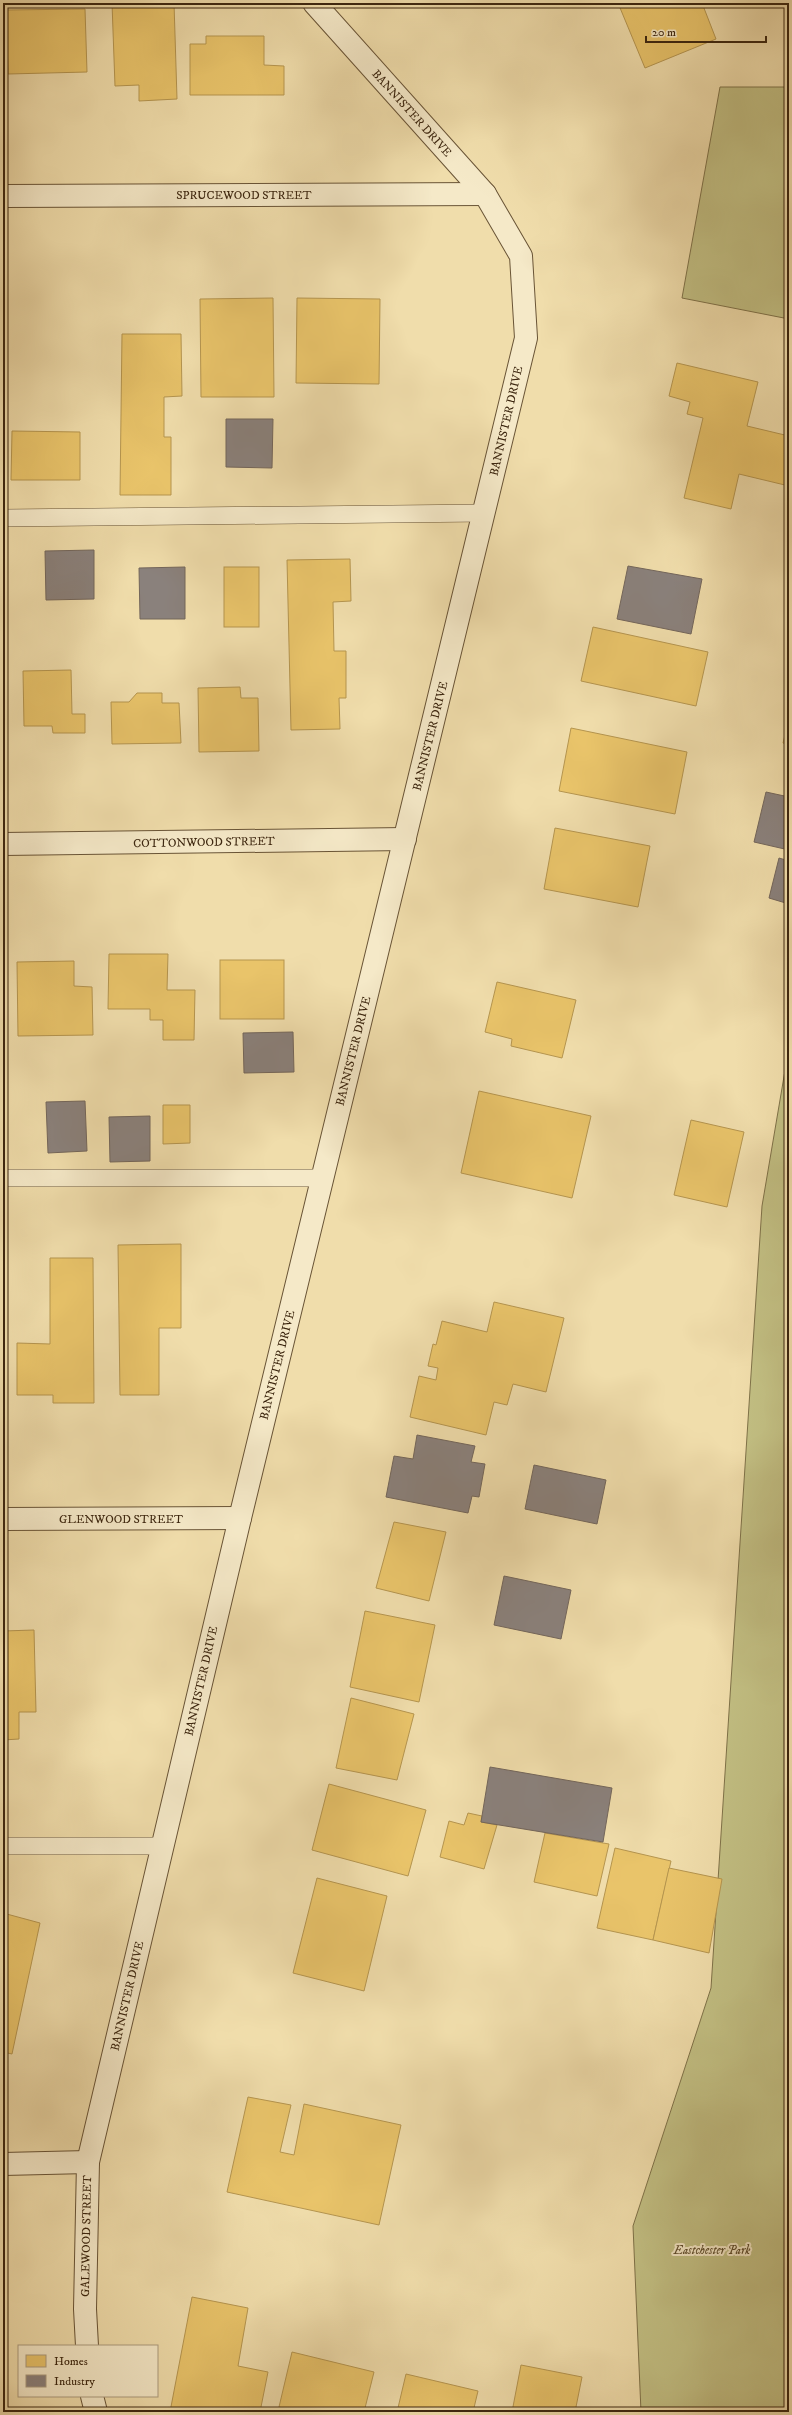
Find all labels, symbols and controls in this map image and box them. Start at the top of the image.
scale bar [646,18,766,44]
text: 20 m [652,25,676,40]
street label: BANNISTER DRIVE [369,67,455,160]
street label: SPRUCEWOOD STREET [176,188,312,203]
street label: BANNISTER DRIVE [487,364,527,477]
street label: BANNISTER DRIVE [410,679,451,792]
street label: COTTONWOOD STREET [133,834,275,851]
street label: BANNISTER DRIVE [333,994,374,1107]
street label: BANNISTER DRIVE [257,1308,298,1421]
street label: GLENWOOD STREET [59,1512,183,1527]
street label: BANNISTER DRIVE [182,1624,222,1737]
street label: BANNISTER DRIVE [108,1939,148,2052]
street label: GALEWOOD STREET [78,2175,95,2297]
park label: Eastchester Park [673,2243,750,2258]
legend [18,2345,158,2397]
text: Homes [54,2354,88,2369]
text: Industry [54,2374,95,2389]

